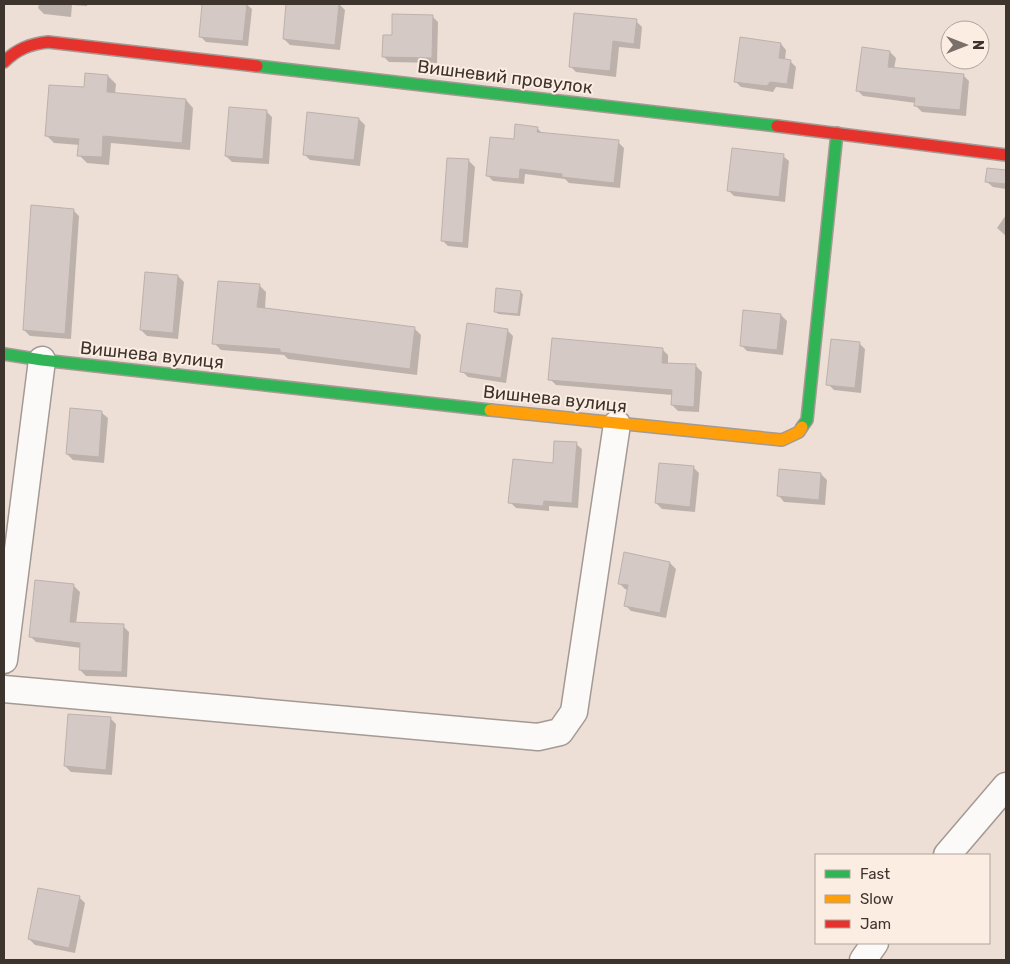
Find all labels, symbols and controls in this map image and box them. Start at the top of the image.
north arrow [940,20,990,70]
text: N [969,40,986,50]
street label: Вишневий провулок [416,55,594,99]
street label: Вишнева вулиця [79,337,225,373]
street label: Вишнева вулиця [482,381,628,417]
legend [815,854,990,944]
text: Fast [860,865,890,883]
text: Slow [860,890,893,908]
text: Jam [860,915,891,933]

